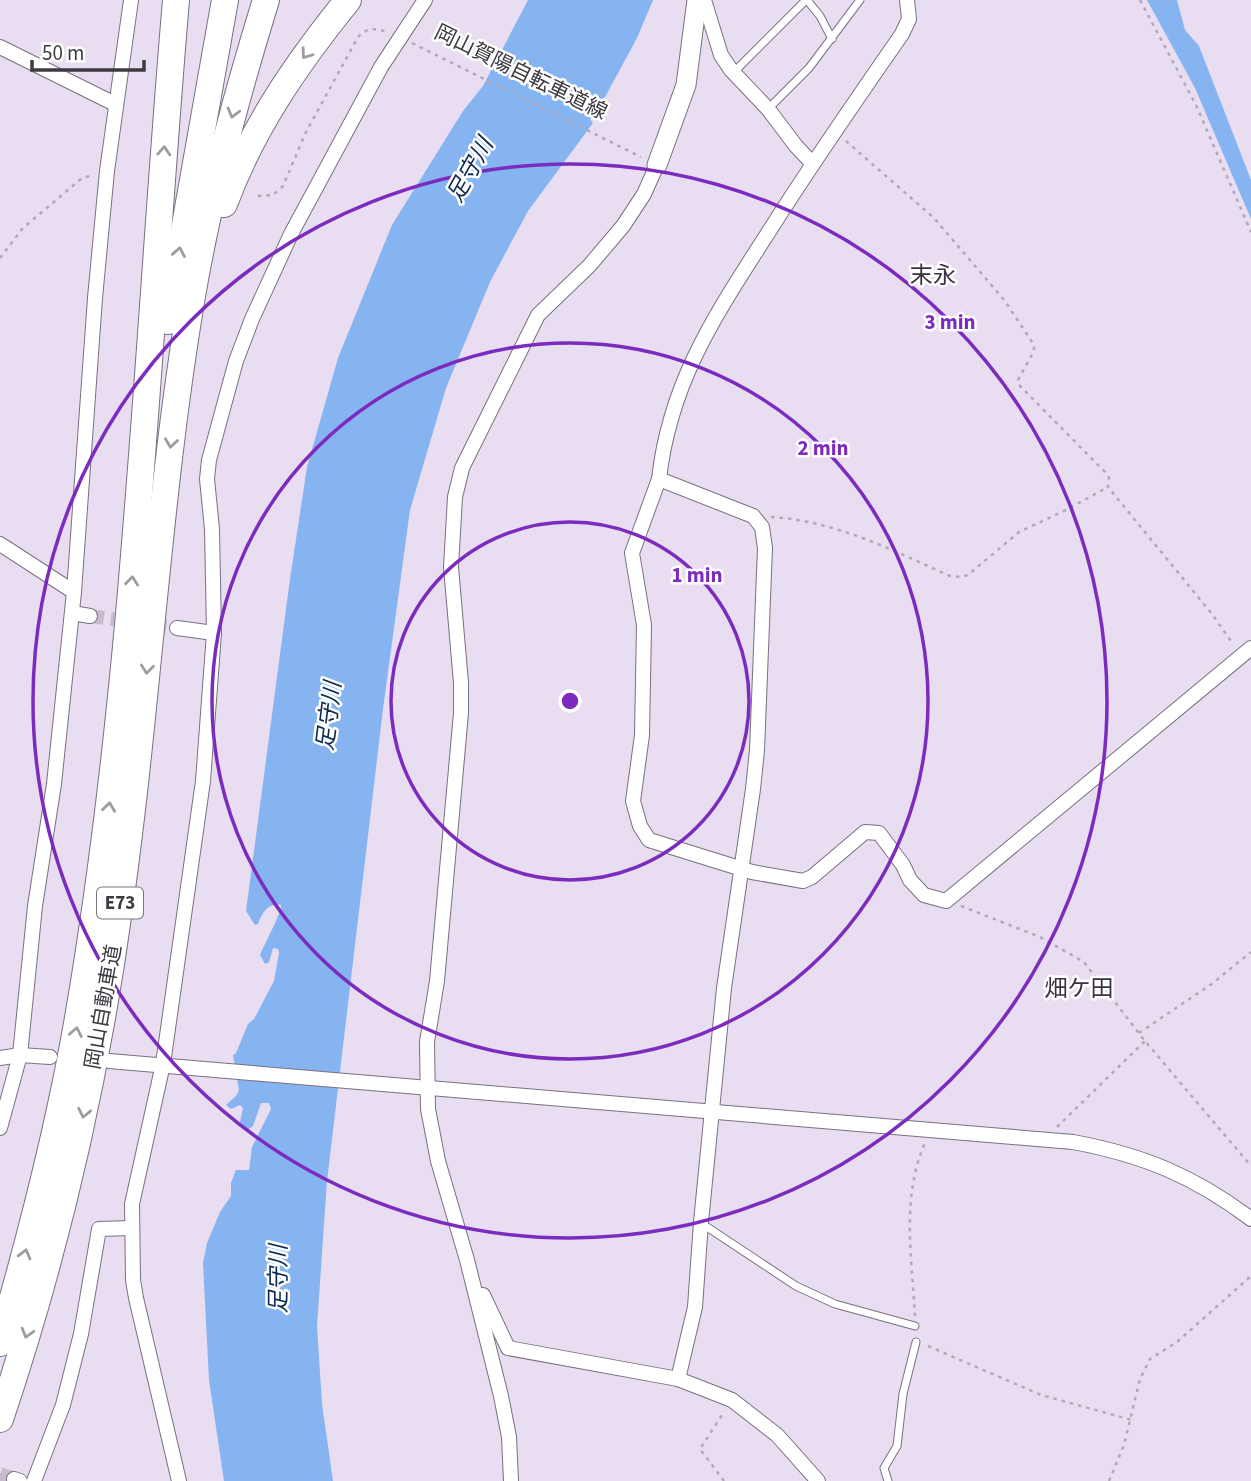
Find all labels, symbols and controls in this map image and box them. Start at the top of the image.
street label: 岡山賀陽自転車道線 [429,17,613,127]
scale bar [32,28,144,72]
text: 50 m [42,38,84,68]
one-way arrow [302,46,314,58]
one-way arrow [227,106,241,118]
water label: 足守川 [439,129,503,208]
one-way arrow [156,146,171,157]
one-way arrow [171,246,186,257]
district label: 末永 [910,259,956,292]
text: 3 min [924,307,976,337]
text: 2 min [797,433,849,463]
one-way arrow [164,437,179,449]
text: 1 min [671,560,723,590]
one-way arrow [124,575,139,586]
one-way arrow [139,664,154,675]
water label: 足守川 [308,677,350,752]
centre of rings [558,689,582,713]
one-way arrow [102,801,117,813]
road number: E73 [97,888,143,918]
street label: 岡山自動車道 [77,942,129,1072]
district label: 畑ケ田 [1045,972,1114,1005]
one-way arrow [67,1026,82,1038]
one-way arrow [77,1107,92,1119]
water label: 足守川 [262,1242,295,1314]
one-way arrow [17,1248,32,1260]
one-way arrow [21,1327,36,1339]

